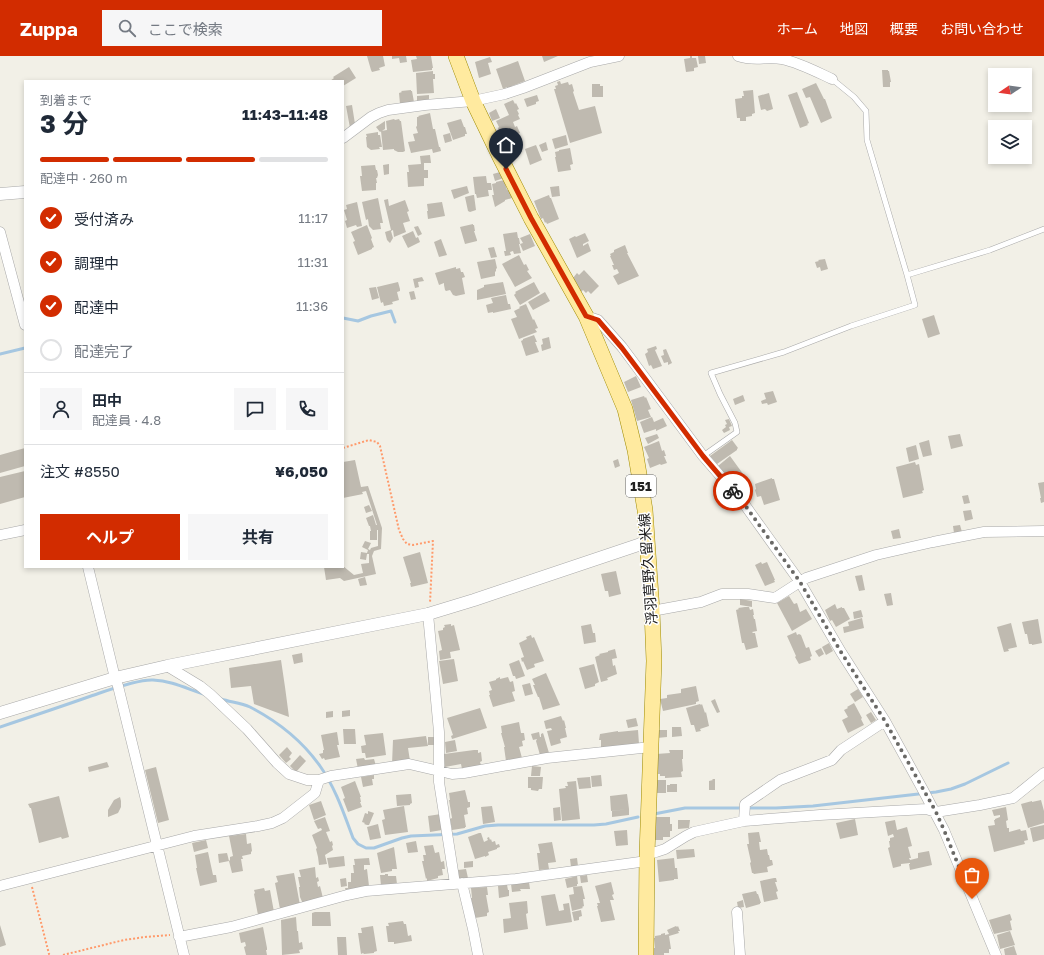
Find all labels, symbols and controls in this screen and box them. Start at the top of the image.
search box [102,10,382,46]
text: Zuppa [20,17,78,40]
icon: search [116,17,138,39]
text: ここで検索 [148,20,223,38]
text: ホーム [776,20,818,37]
text: 地図 [840,20,868,37]
text: 概要 [890,20,918,37]
text: お問い合わせ [940,20,1024,37]
north arrow [988,68,1032,112]
map controls [988,68,1032,164]
text: 到着まで [40,92,92,108]
text: 11:43–11:48 [242,105,328,123]
text: 3 分 [40,108,88,139]
button: layers [988,120,1032,164]
pin [489,128,523,169]
icon: home [495,134,517,156]
text: 配達中 · 260 m [40,170,128,186]
icon: check [40,207,62,229]
text: 受付済み [74,210,134,228]
text: 11:17 [298,210,328,226]
icon: check [40,251,62,273]
text: 調理中 [74,254,119,272]
text: 11:31 [298,254,328,270]
icon: check [40,295,62,317]
text: 配達中 [74,298,119,316]
text: 11:36 [296,298,328,314]
text: 配達完了 [74,342,134,360]
button: person [40,388,82,430]
button: chat [234,388,276,430]
button: phone [286,388,328,430]
text: 田中 [92,391,122,409]
text: 配達員 · 4.8 [92,412,161,428]
text: 注文 #8550 [40,462,120,480]
text: ¥6,050 [275,462,328,480]
courier [713,471,753,511]
road number: 151 [626,475,656,497]
icon: bike [722,480,744,502]
street label: 浮羽草野久留米線 [635,513,660,625]
button: ヘルプ [40,514,180,560]
button: 共有 [188,514,328,560]
pin [955,858,989,899]
icon: bag [961,864,983,886]

